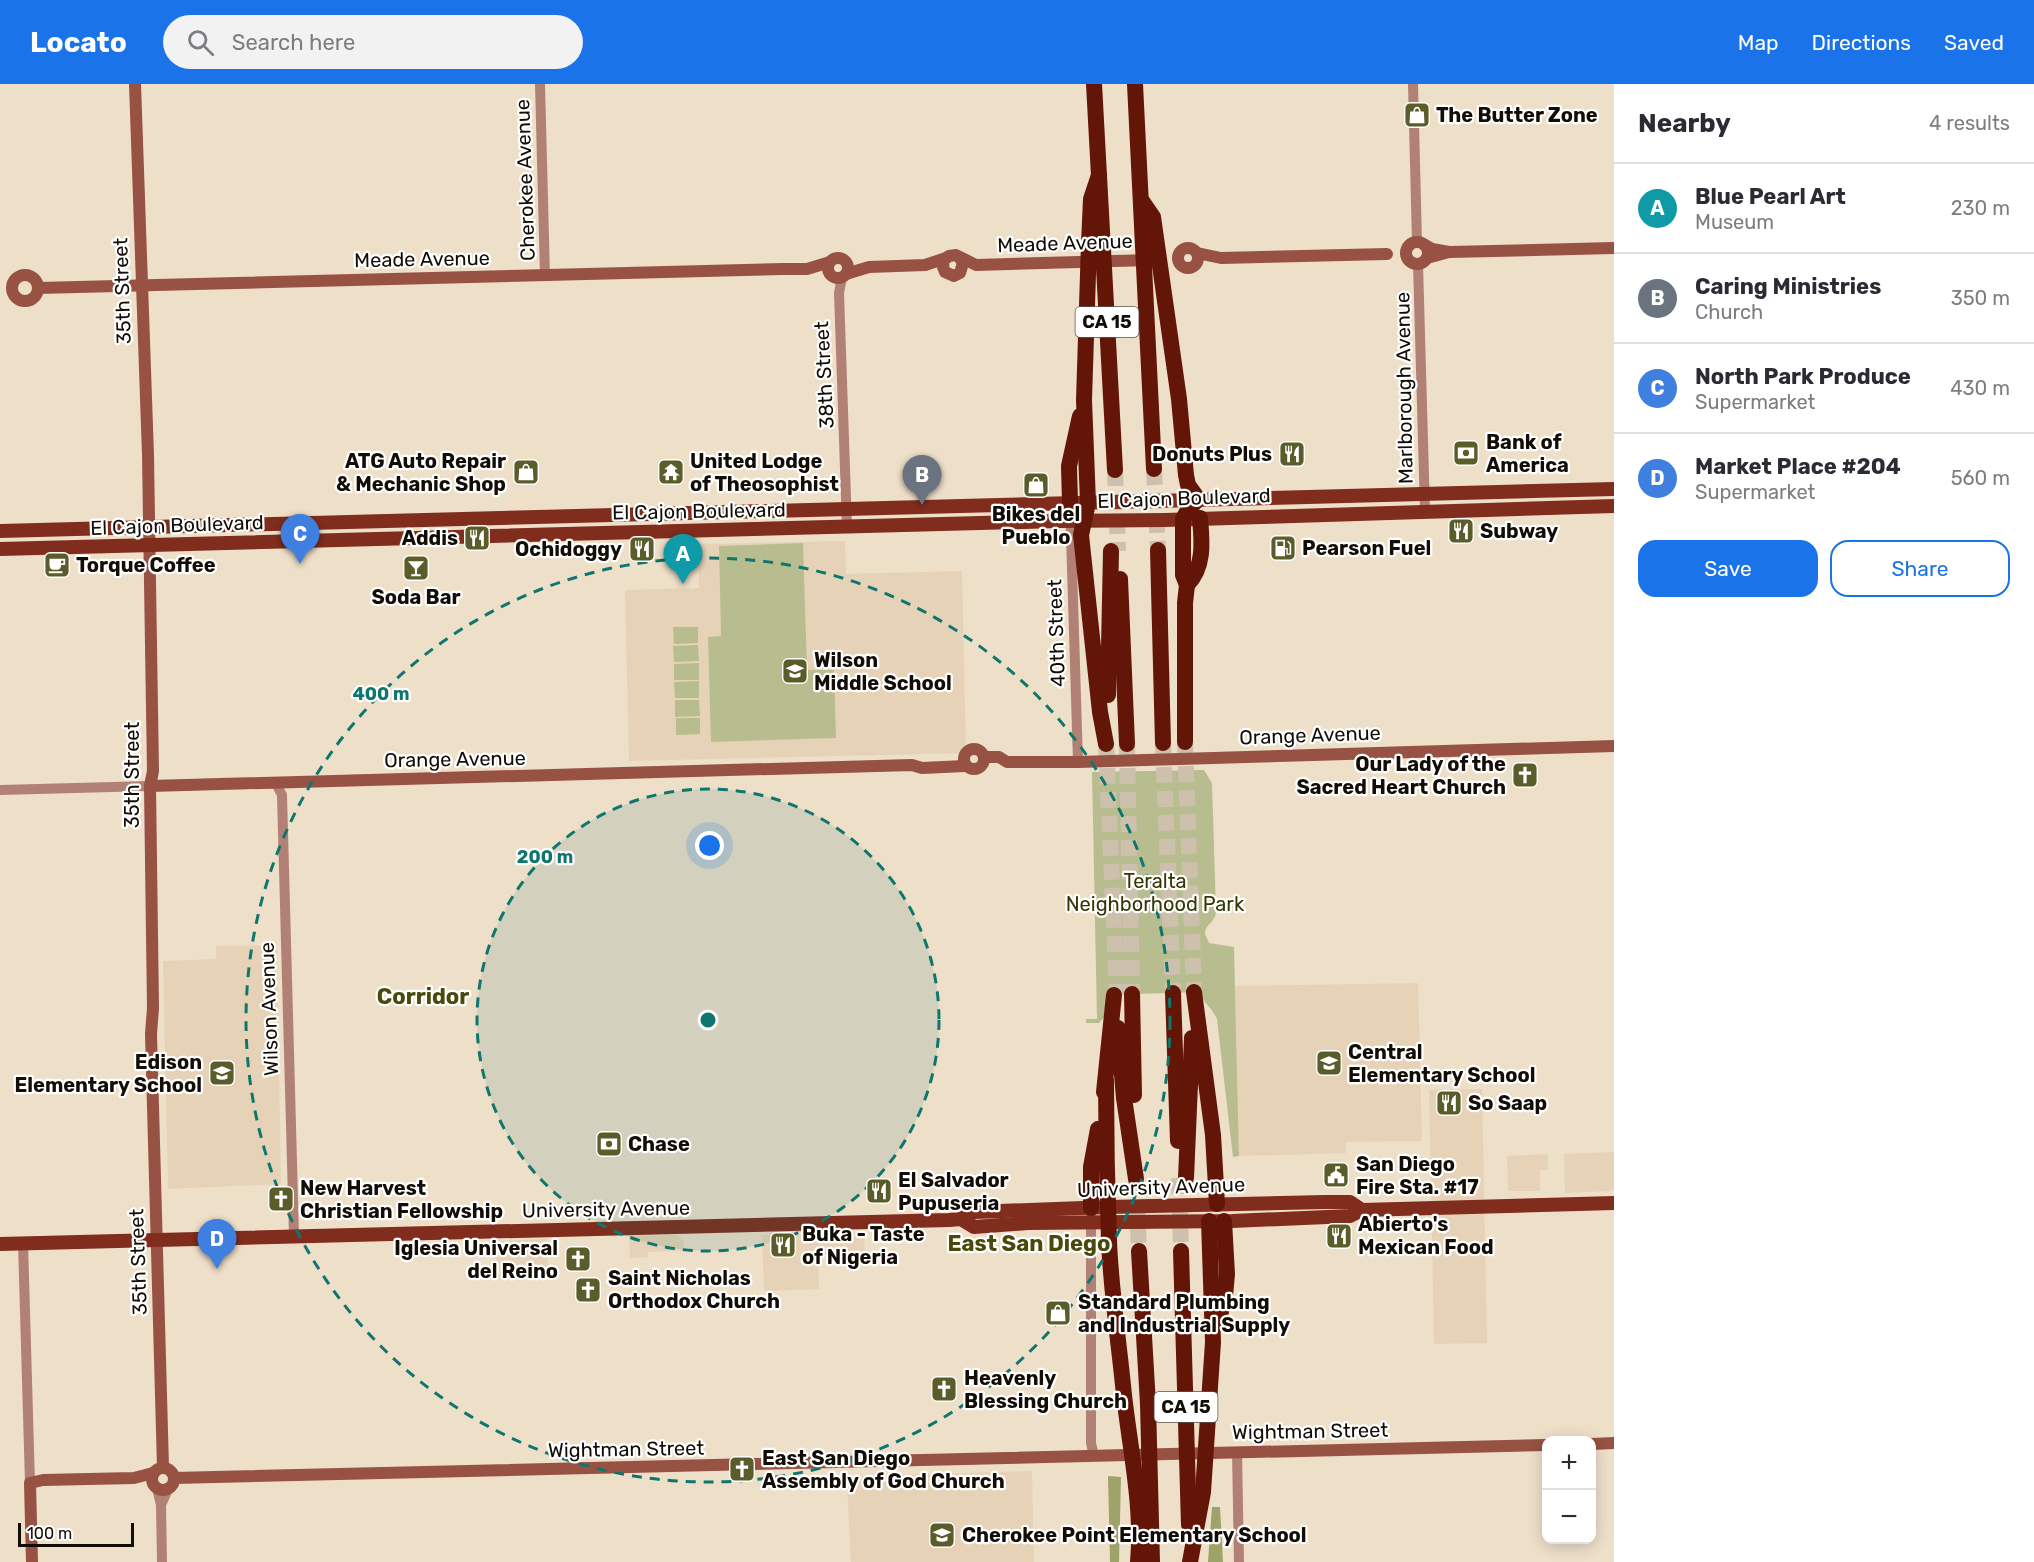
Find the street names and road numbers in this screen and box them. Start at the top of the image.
street label: Cherokee Avenue [510,99,540,261]
street label: Meade Avenue [997,229,1133,257]
street label: 35th Street [108,237,136,345]
street label: Meade Avenue [354,246,490,272]
street label: Marlborough Avenue [1390,292,1418,484]
road number: CA 15 [1076,307,1138,337]
street label: 38th Street [809,321,839,429]
street label: El Cajon Boulevard [1097,483,1271,513]
street label: El Cajon Boulevard [612,497,786,525]
street label: El Cajon Boulevard [90,510,264,540]
street label: 40th Street [1042,579,1070,687]
street label: Orange Avenue [1239,721,1381,749]
street label: 35th Street [120,722,144,828]
street label: Orange Avenue [384,746,526,772]
street label: Wilson Avenue [255,942,283,1076]
street label: University Avenue [1076,1172,1246,1202]
street label: University Avenue [522,1196,690,1222]
street label: 35th Street [124,1208,152,1316]
road number: CA 15 [1154,1392,1218,1422]
street label: Wightman Street [1232,1418,1389,1444]
street label: Wightman Street [548,1436,705,1462]

